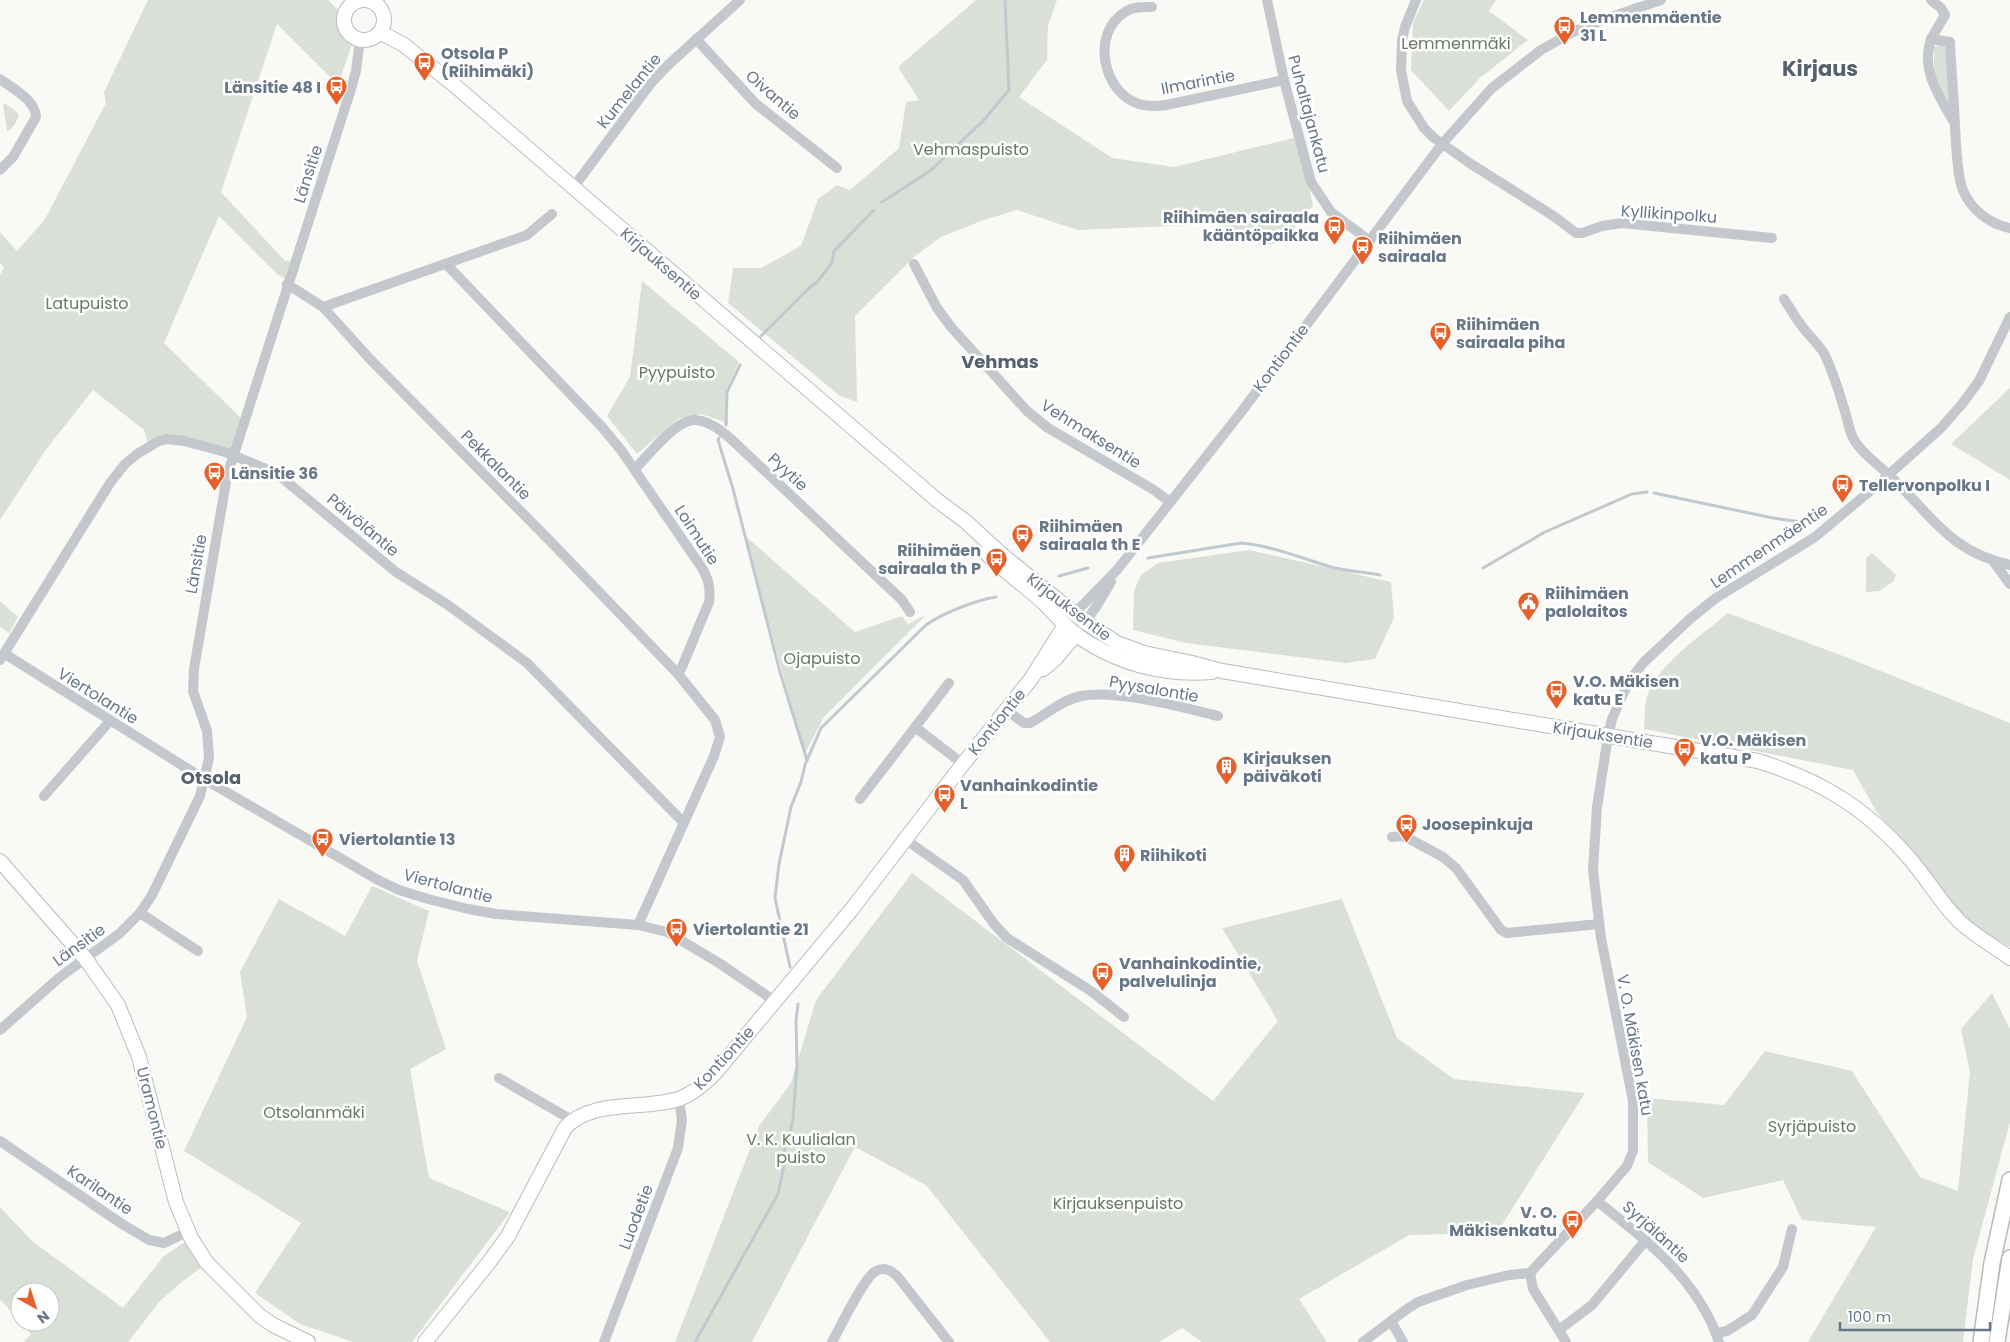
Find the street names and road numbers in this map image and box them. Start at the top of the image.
street label: Kumelantie [591,48,667,134]
street label: Puhaltajankatu [1282,52,1336,176]
street label: Ilmarintie [1159,64,1237,100]
street label: Oivantie [740,65,806,125]
street label: Länsitie [288,142,328,206]
street label: Kyllikinpolku [1620,199,1718,229]
street label: Kirjauksentie [615,222,707,306]
street label: Kontiontie [1248,319,1314,397]
street label: Vehmaksentie [1036,394,1146,474]
street label: Pekkalantie [456,425,536,505]
street label: Pyytie [763,448,813,496]
street label: Päivöläntie [322,488,404,562]
street label: Lemmenmäentie [1706,498,1832,594]
street label: Loimutie [669,500,725,570]
street label: Länsitie [179,532,213,596]
street label: Kirjauksentie [1022,567,1116,647]
street label: Viertolantie [53,662,143,730]
street label: Pyysalontie [1107,670,1201,708]
street label: Kontiontie [963,684,1031,760]
street label: Kirjauksentie [1551,716,1655,754]
street label: Viertolantie [401,863,495,909]
street label: Länsitie [48,918,110,972]
street label: V. O. Mäkisen katu [1611,972,1659,1118]
street label: Kontiontie [688,1021,760,1095]
street label: Uramontie [131,1064,173,1152]
street label: Karilantie [62,1160,138,1221]
street label: Luodetie [613,1181,659,1253]
street label: Syrjäläntie [1617,1195,1695,1269]

